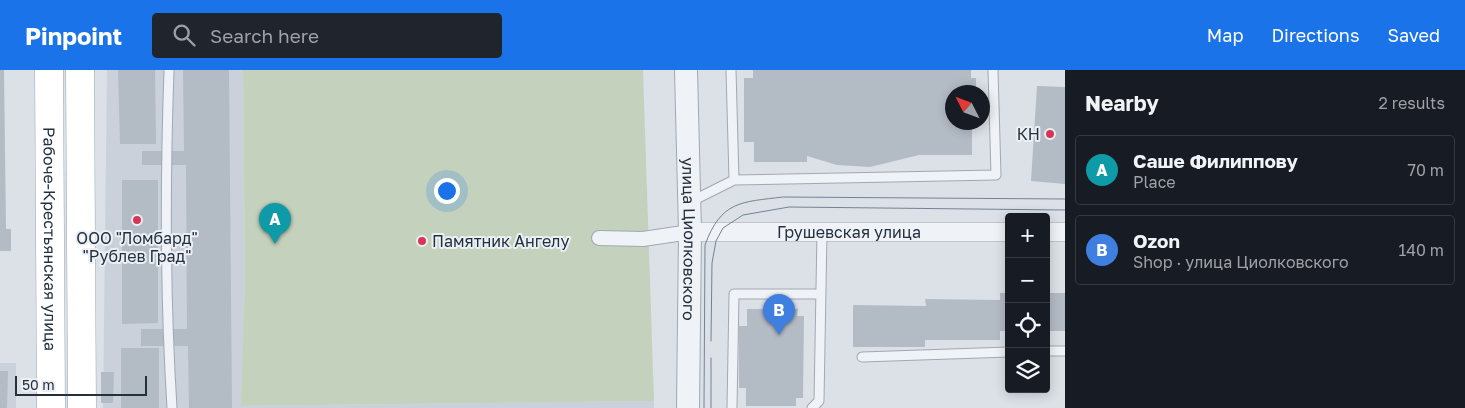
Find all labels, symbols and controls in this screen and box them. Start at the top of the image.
search box [152,13,502,58]
text: Pinpoint [25,21,122,50]
icon: search [170,21,198,49]
text: Search here [210,24,319,47]
text: Map [1207,24,1243,46]
text: Directions [1271,24,1359,46]
text: Saved [1387,24,1440,46]
north arrow [945,85,990,130]
text: Nearby [1085,90,1159,116]
text: 2 results [1379,93,1445,113]
place label: КН [1017,124,1040,144]
street label: Рабоче-Крестьянская улица [39,127,61,351]
marker: КН [1044,128,1056,140]
text: Саше Филиппову [1133,149,1298,172]
street label: улица Циолковского [678,157,700,321]
text: A [1096,160,1108,180]
text: 70 m [1407,160,1444,180]
text: Place [1133,172,1176,192]
your location [434,178,460,204]
pin: A [259,203,291,244]
map controls [1005,213,1050,393]
button: + [1005,213,1050,258]
marker: ООО "Ломбард" "Рублев Град" [131,214,143,226]
street label: Грушевская улица [777,222,921,242]
place label: ООО "Ломбард" "Рублев Град" [76,228,198,266]
text: Ozon [1133,229,1180,252]
place label: Памятник Ангелу [432,231,569,251]
marker: Памятник Ангелу [416,235,428,247]
text: B [1096,240,1108,260]
text: 140 m [1398,240,1444,260]
text: Shop · улица Циолковского [1133,252,1349,272]
button: − [1005,258,1050,303]
pin: B [763,294,795,335]
button: locate [1005,303,1050,348]
button: layers [1005,348,1050,393]
scale bar [15,373,148,396]
text: 50 m [22,376,55,393]

